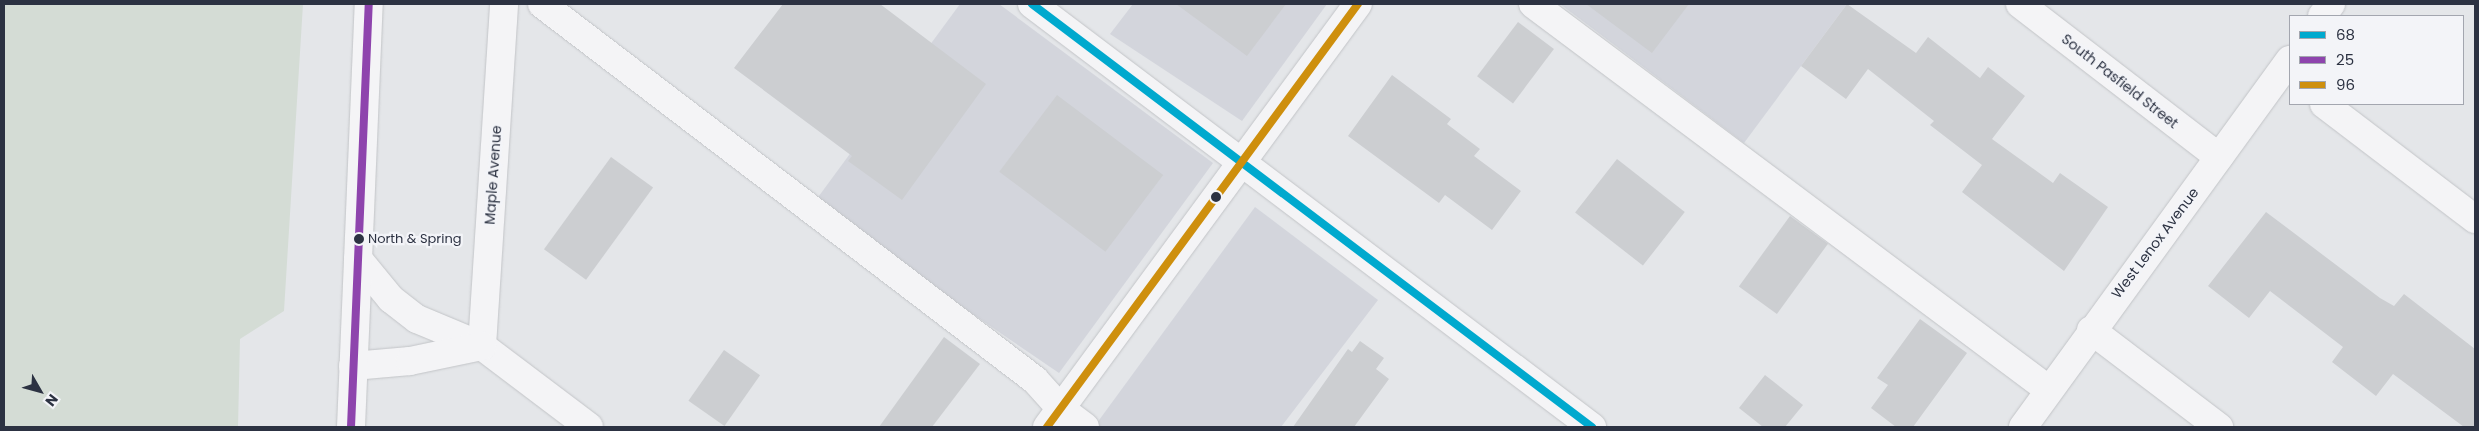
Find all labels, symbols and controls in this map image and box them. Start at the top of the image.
legend [2289,15,2464,105]
text: 68 [2336,24,2355,45]
street label: South Pasfield Street [2058,30,2182,132]
text: 25 [2336,49,2354,70]
text: 96 [2336,74,2355,95]
street label: Maple Avenue [481,125,505,225]
street label: West Lenox Avenue [2108,184,2202,302]
unlabelled marker [1211,192,1221,202]
place label: North & Spring [368,231,461,247]
marker: North & Spring [354,234,364,244]
north arrow [15,366,65,416]
text: N [41,390,63,411]

